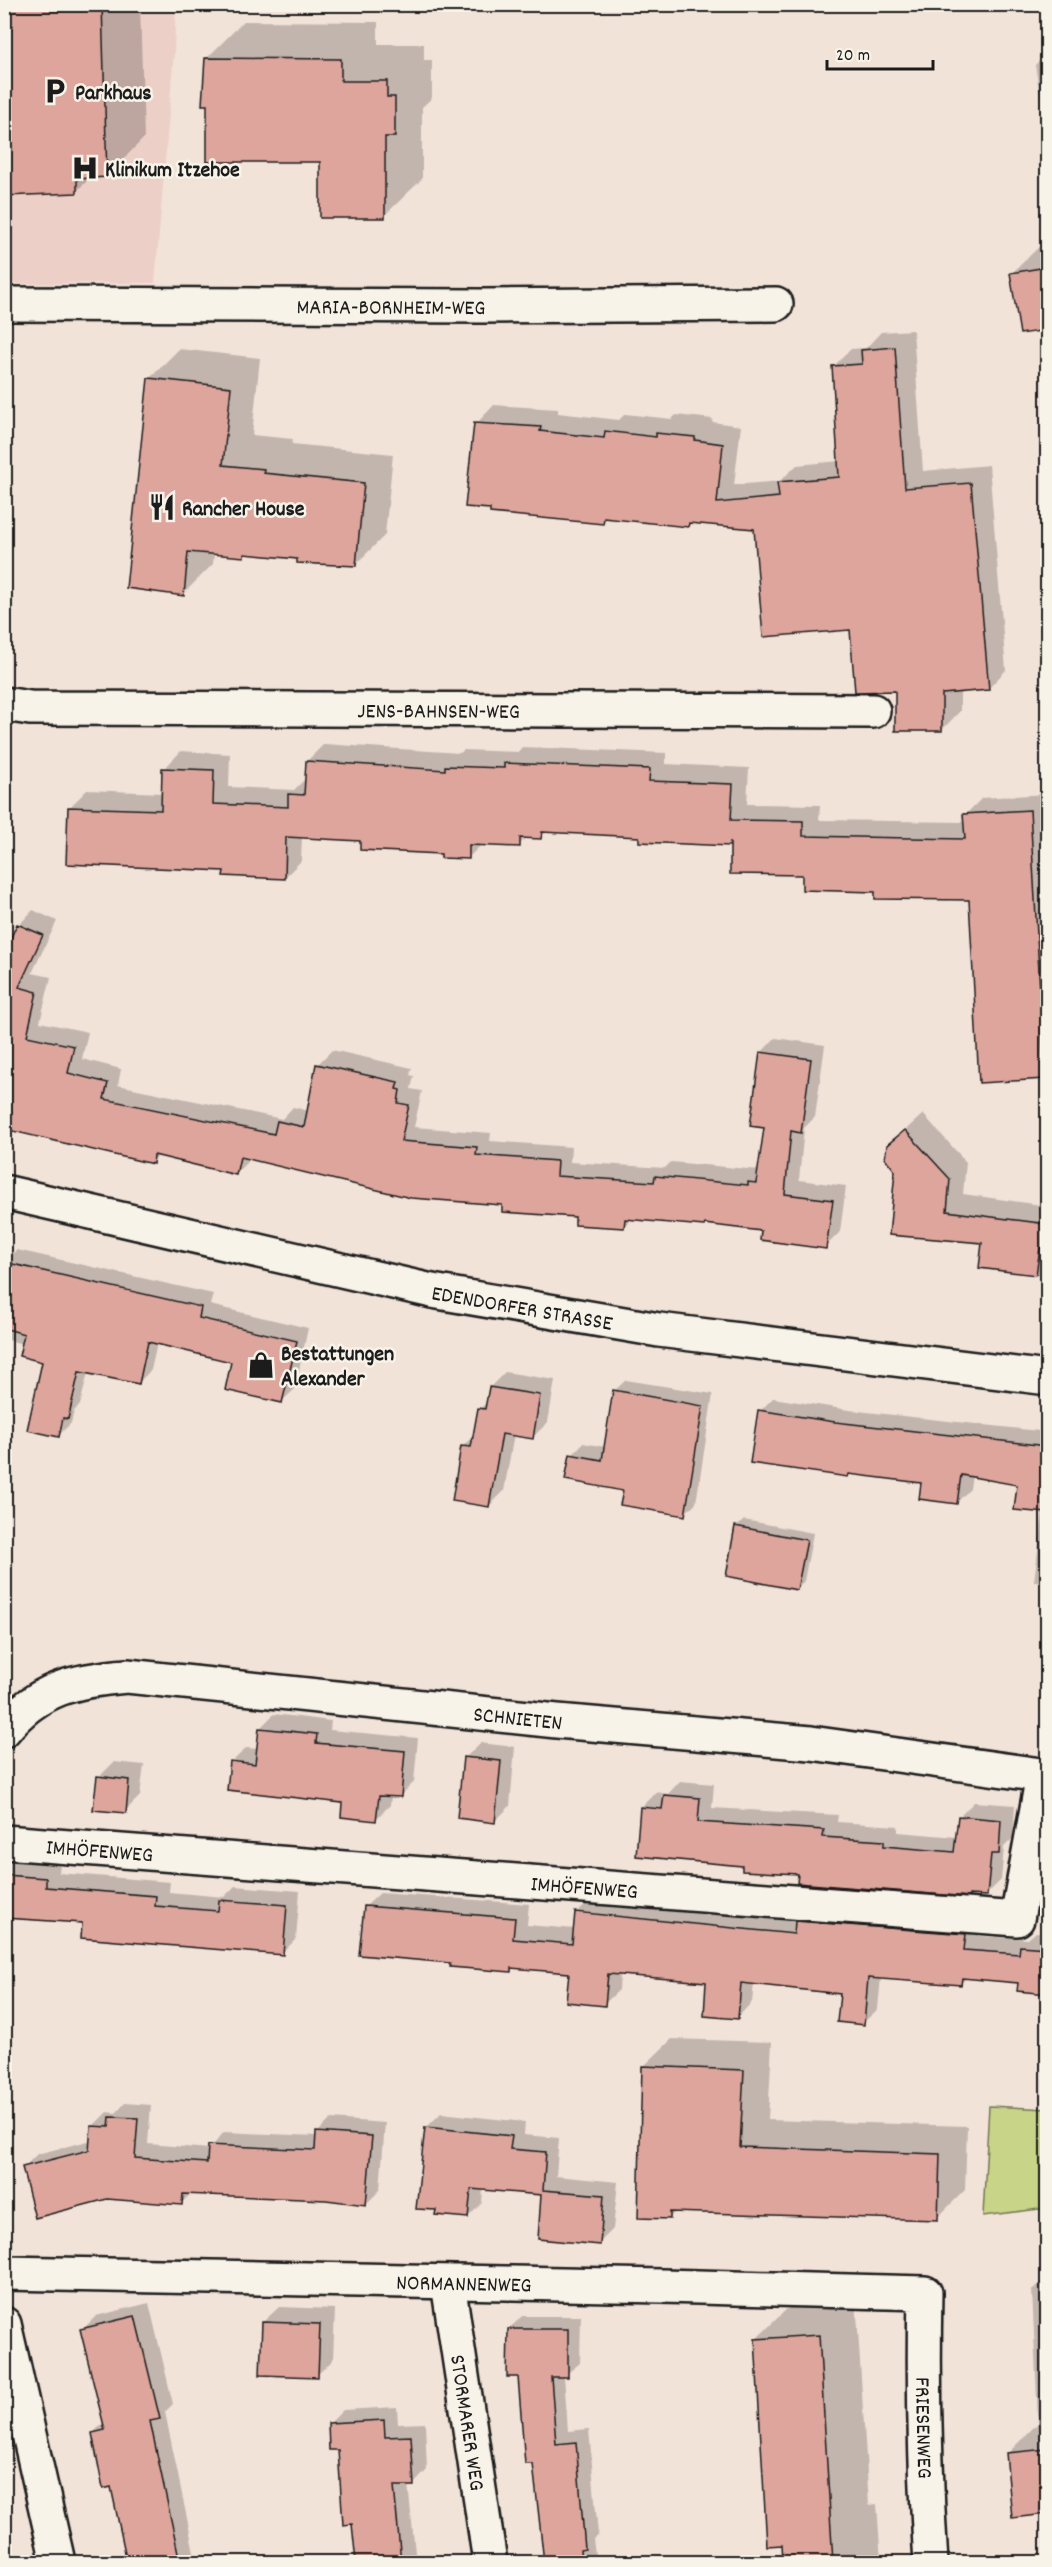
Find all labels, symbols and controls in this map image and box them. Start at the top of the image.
scale bar [827,33,934,71]
text: 20 m [836,44,870,69]
parking icon: Parkhaus [40,76,70,106]
place label: Parkhaus [75,79,152,110]
hospital icon: Klinikum Itzehoe [70,153,100,183]
place label: Klinikum Itzehoe [105,156,240,187]
street label: MARIA-BORNHEIM-WEG [296,293,486,325]
restaurant icon: Rancher House [147,492,177,522]
place label: Rancher House [182,495,305,526]
street label: JENS-BAHNSEN-WEG [357,697,520,729]
street label: EDENDORFER STRASSE [429,1279,615,1341]
place label: Bestattungen Alexander [281,1340,394,1396]
shop icon: Bestattungen Alexander [246,1350,276,1380]
street label: SCHNIETEN [472,1700,564,1740]
street label: IMHÖFENWEG [45,1833,154,1872]
street label: IMHÖFENWEG [529,1870,639,1909]
street label: NORMANNENWEG [396,2269,532,2302]
street label: STORMARER WEG [440,2353,491,2493]
street label: FRIESENWEG [905,2377,939,2479]

